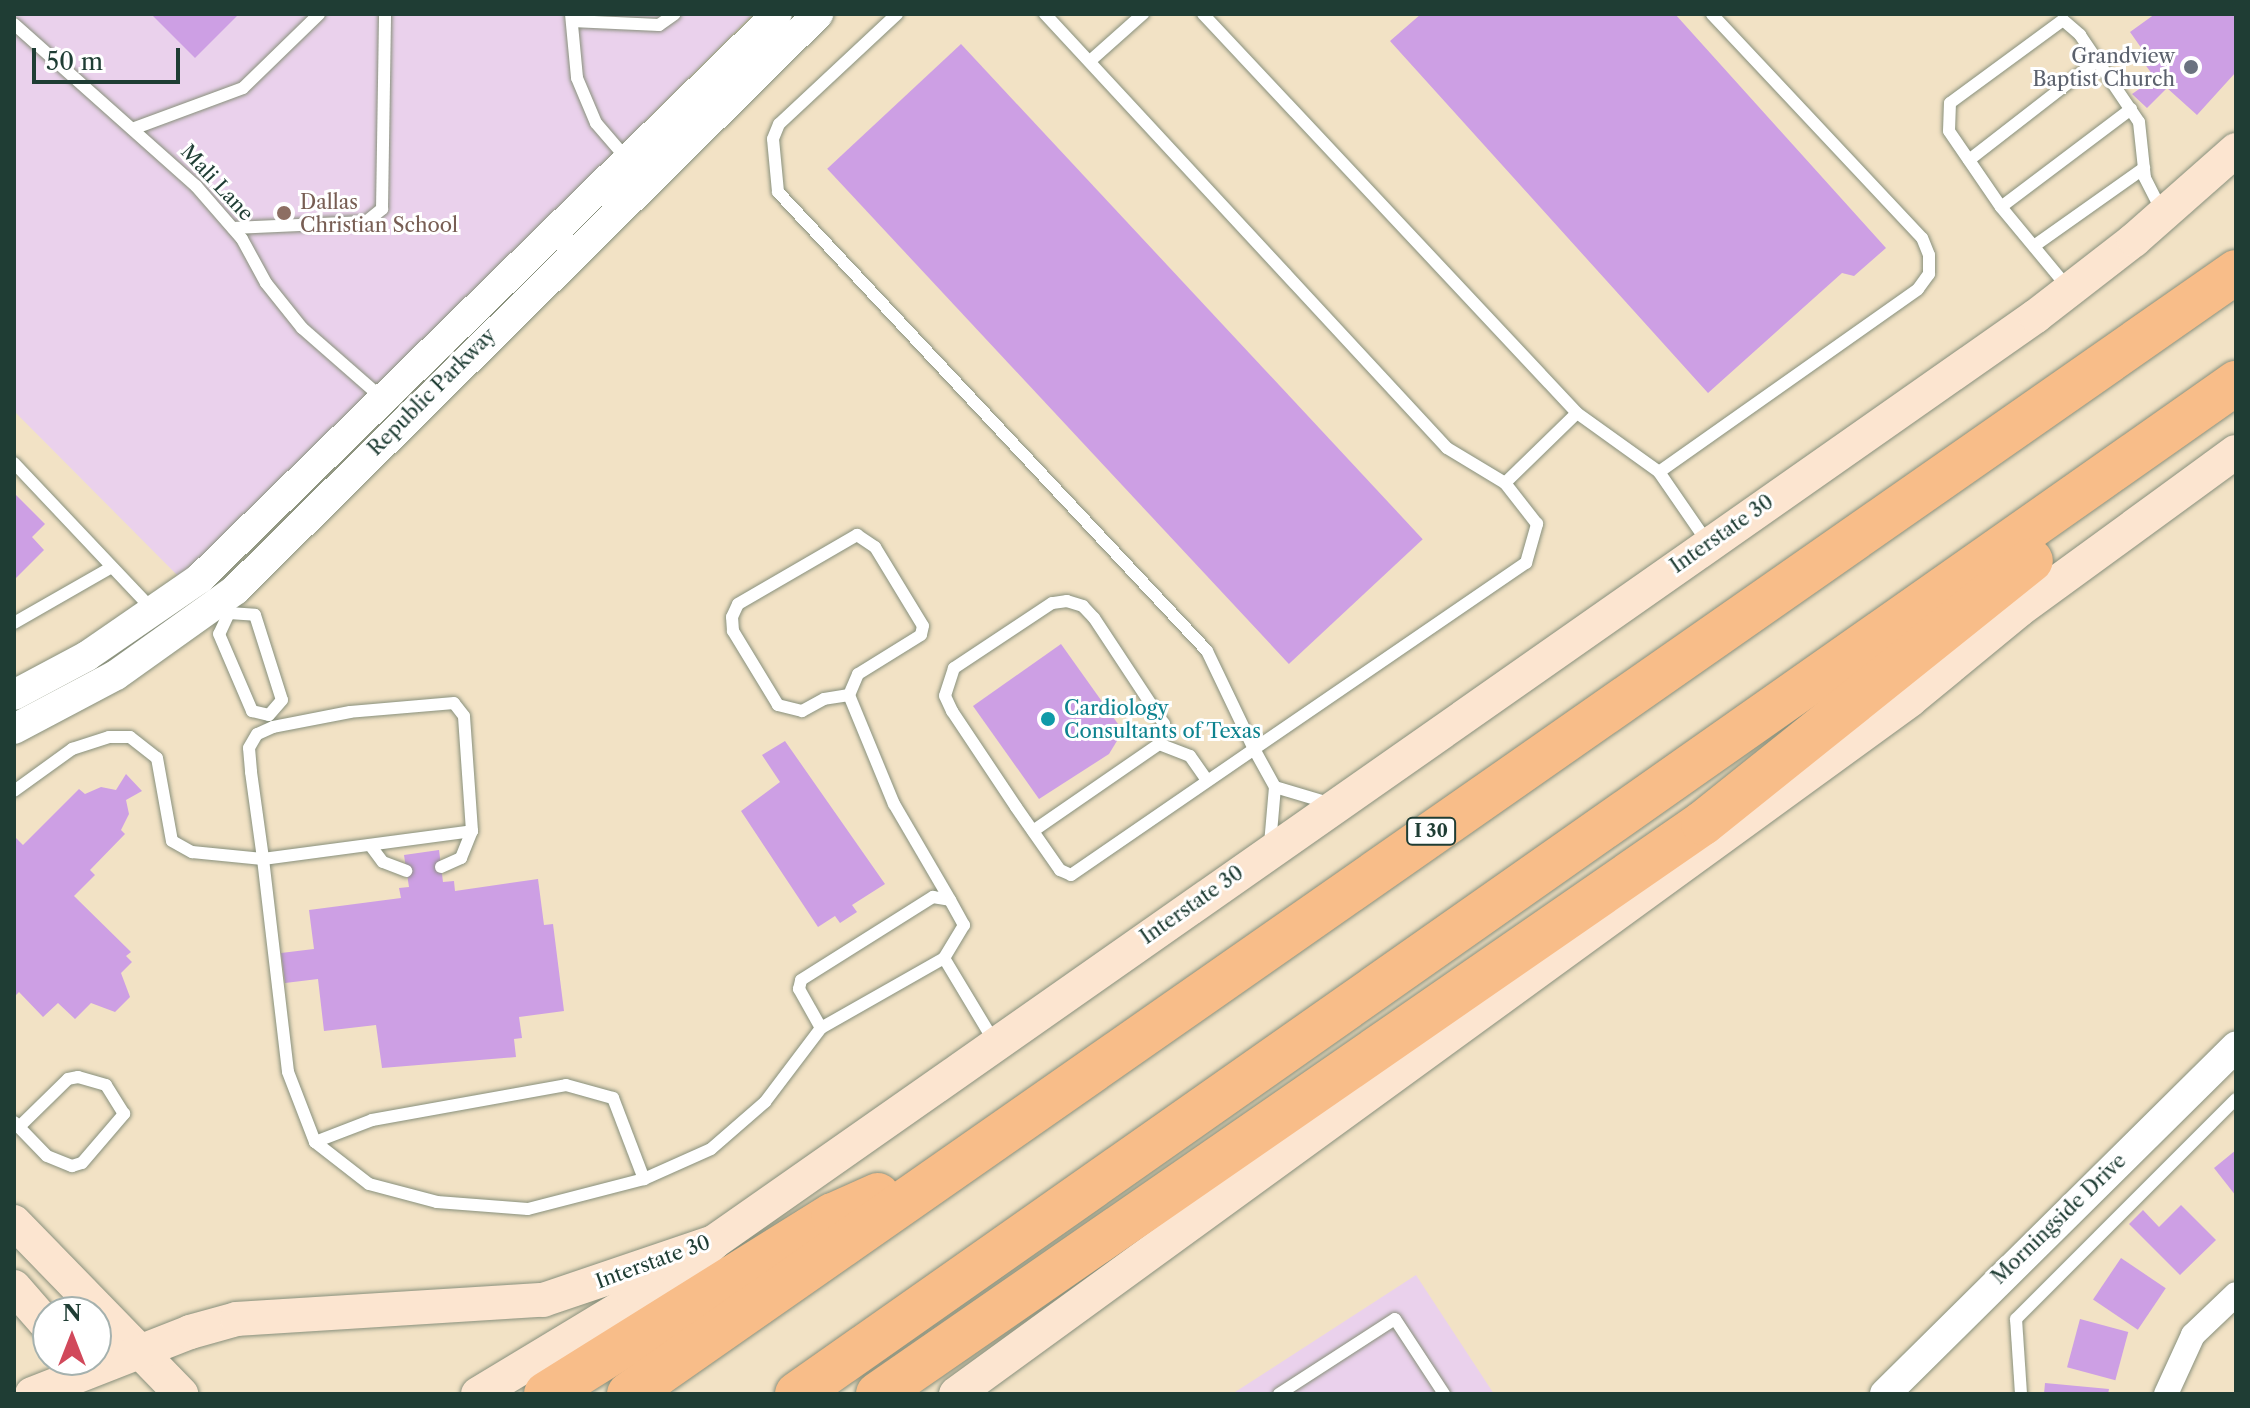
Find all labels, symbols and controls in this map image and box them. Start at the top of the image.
scale bar [36,32,184,82]
place label: Grandview Baptist Church [2033,44,2175,91]
text: 50 m [46,47,103,76]
marker: Grandview Baptist Church [2182,58,2200,76]
street label: Mali Lane [176,140,258,226]
place label: Dallas Christian School [300,190,458,237]
marker: Dallas Christian School [275,204,293,222]
street label: Republic Parkway [363,323,501,461]
street label: Interstate 30 [1666,490,1778,578]
place label: Cardiology Consultants of Texas [1064,696,1261,743]
marker: Cardiology Consultants of Texas [1039,710,1057,728]
road number: I 30 [1405,817,1457,845]
street label: Interstate 30 [1136,861,1248,949]
street label: Morningside Drive [1987,1149,2131,1289]
street label: Interstate 30 [592,1230,714,1294]
north arrow [32,1296,112,1376]
text: N [62,1300,82,1327]

